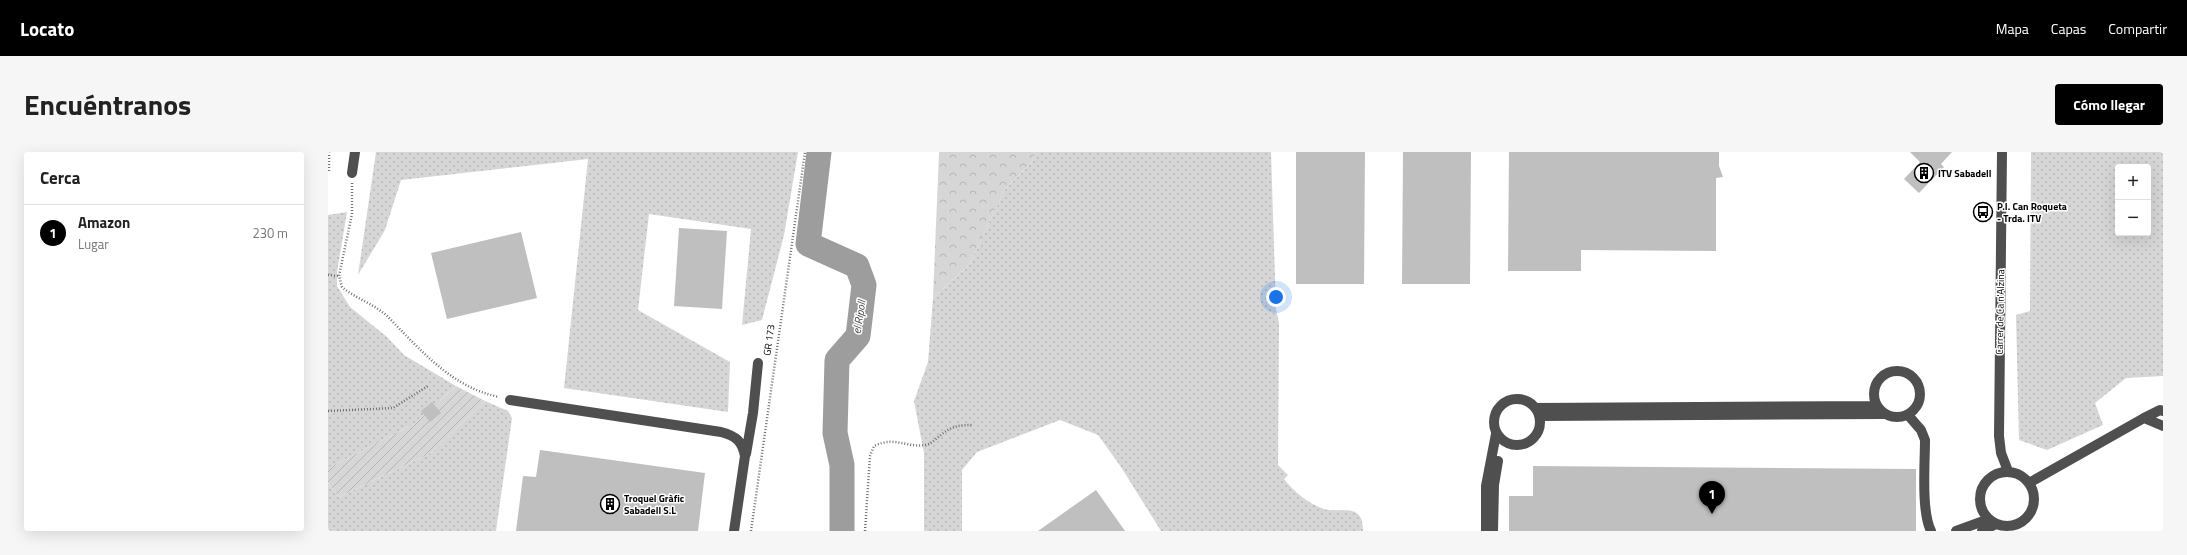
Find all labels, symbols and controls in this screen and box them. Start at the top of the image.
text: Locato [20,14,74,43]
text: Mapa [1996,18,2029,39]
text: Capas [2051,18,2086,39]
text: Compartir [2108,18,2167,39]
text: Encuéntranos [24,83,191,126]
button: Cómo llegar [2055,84,2163,125]
building icon: ITV Sabadell [1913,162,1935,184]
map controls [2115,164,2151,236]
button: + [2115,164,2151,200]
text: Cerca [40,165,80,191]
place label: ITV Sabadell [1938,166,1992,181]
place label: P.I. Can Roqueta - Trda. ITV [1997,199,2067,226]
button: − [2115,200,2151,236]
bus stop icon: P.I. Can Roqueta - Trda. ITV [1972,201,1994,223]
text: Amazon [78,211,130,234]
text: 1 [49,223,57,243]
text: 230 m [252,223,288,243]
text: Lugar [78,234,109,254]
street label: Carrer de Ca n'Alzina [1992,269,2008,355]
your location [1266,287,1286,307]
water label: el Ripoll [848,297,870,335]
street label: GR 173 [759,323,779,357]
pin: 1 [1699,481,1725,514]
place label: Troquel Gràfic Sabadell S.L [624,491,685,518]
building icon: Troquel Gràfic Sabadell S.L [599,493,621,515]

